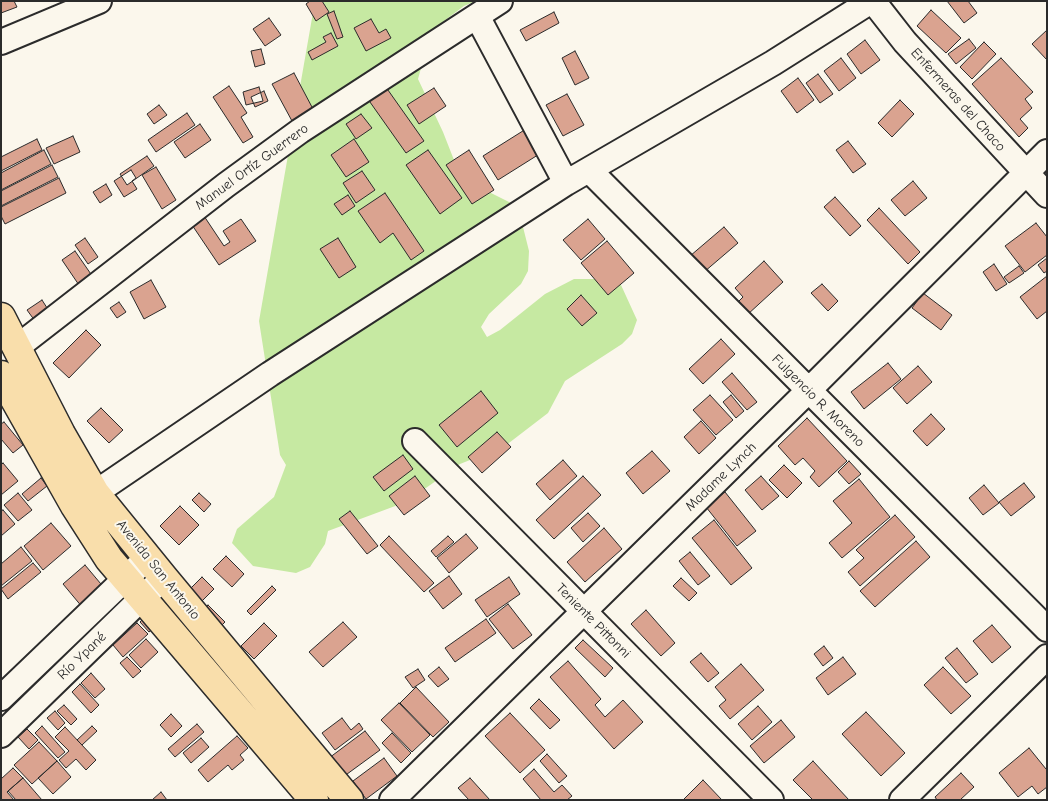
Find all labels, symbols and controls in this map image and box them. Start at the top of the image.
street label: Enfermeras del Chaco [907,45,1009,155]
street label: Manuel Ortíz Guerrero [192,120,312,214]
street label: Fulgencio R. Moreno [768,351,868,451]
street label: Madame Lynch [682,439,760,515]
street label: Avenida San Antonio [113,517,203,623]
street label: Teniente Pittonni [552,580,634,662]
street label: Río Ypané [54,629,110,683]

